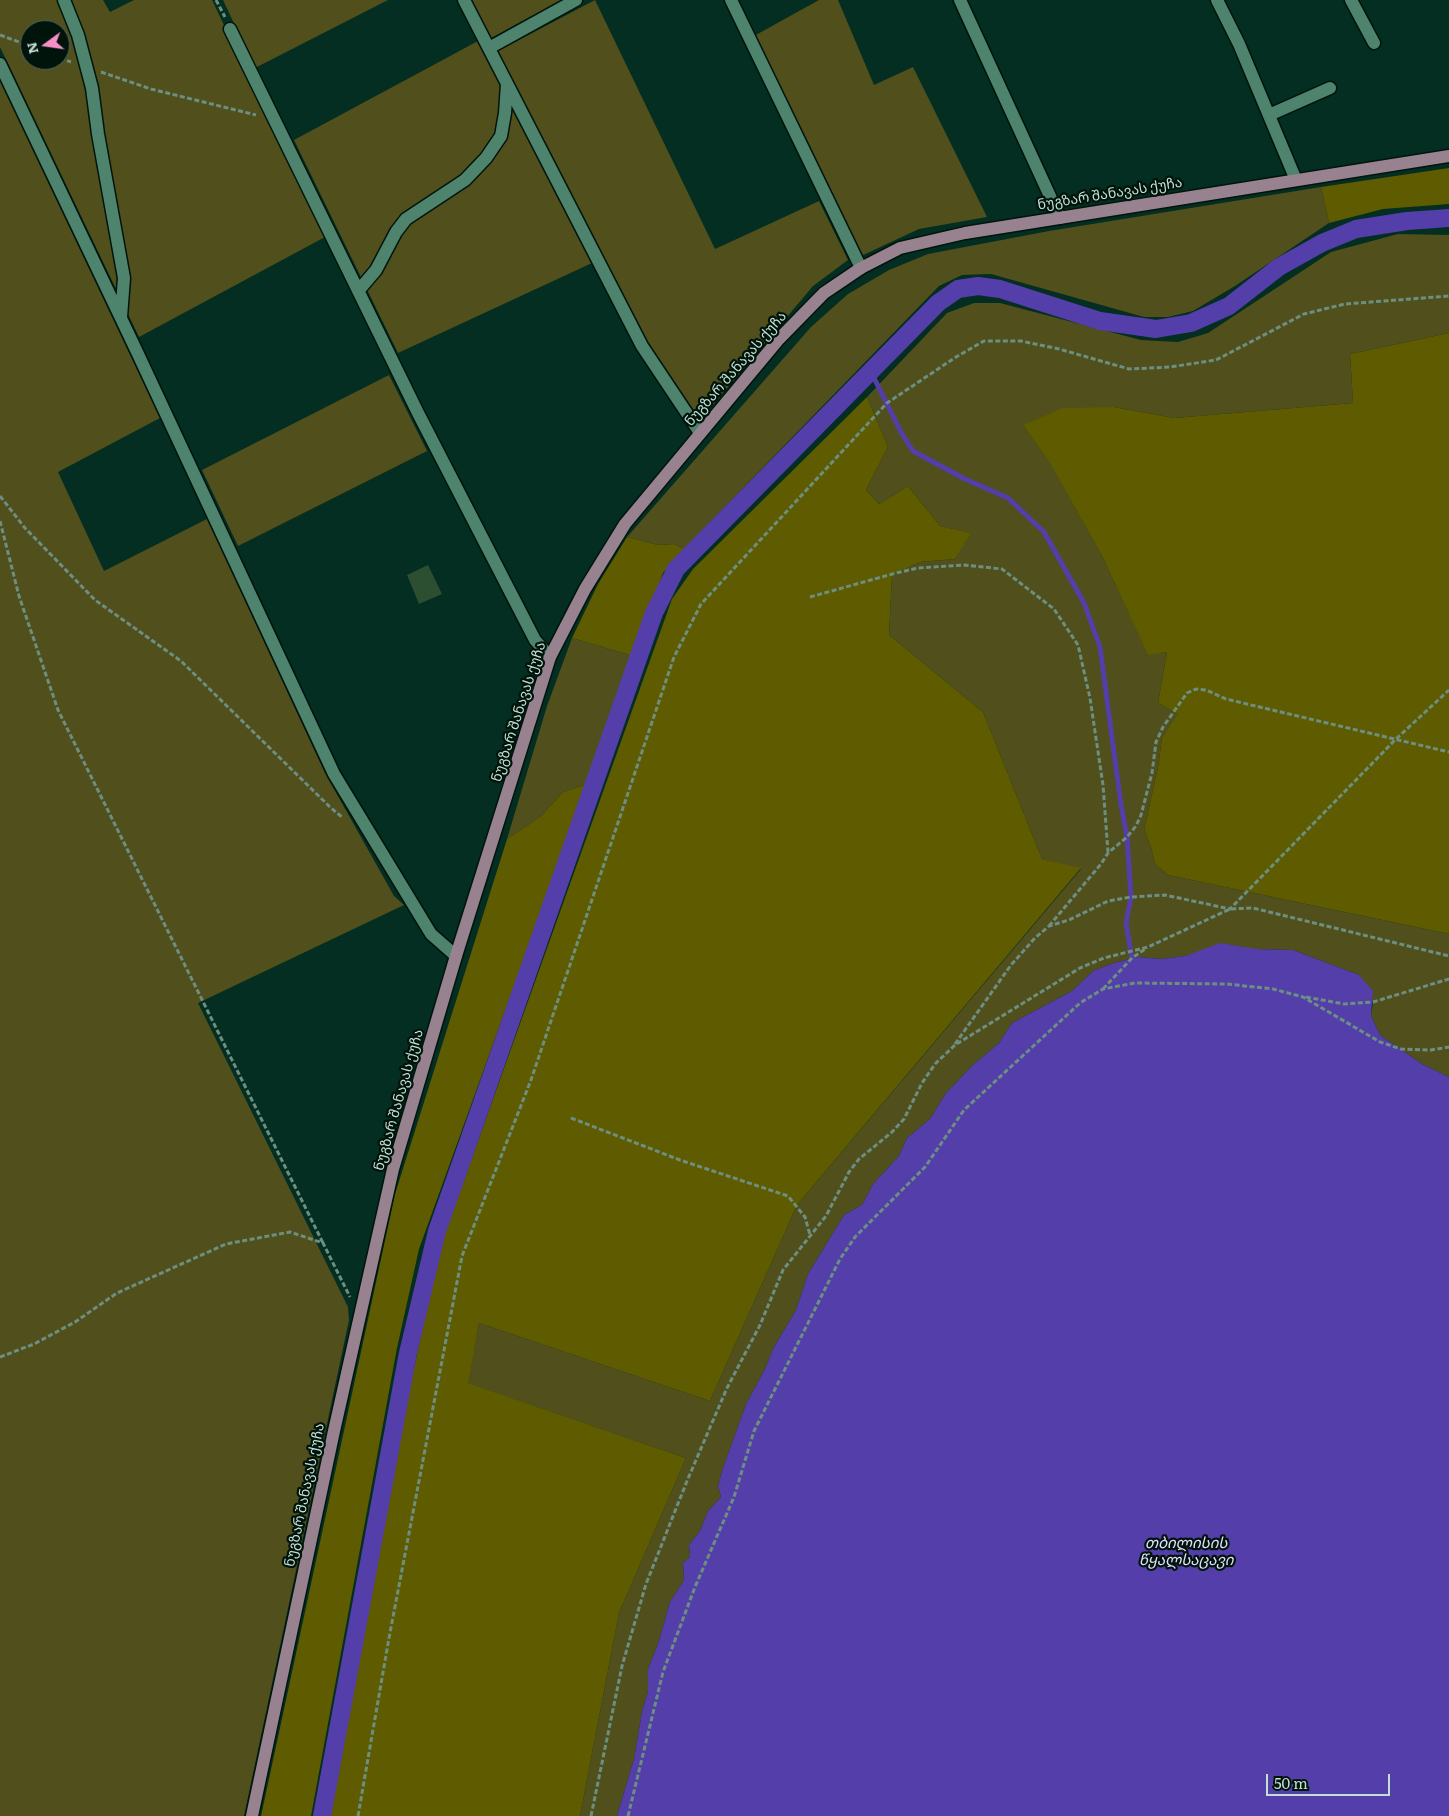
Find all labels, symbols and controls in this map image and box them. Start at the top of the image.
north arrow [20,20,70,70]
text: N [20,40,43,57]
street label: ნუგზარ შანავას ქუჩა [1036,174,1184,214]
street label: ნუგზარ შანავას ქუჩა [682,308,790,430]
street label: ნუგზარ შანავას ქუჩა [488,640,550,784]
street label: ნუგზარ შანავას ქუჩა [371,1027,427,1173]
street label: ნუგზარ შანავას ქუჩა [282,1422,328,1568]
water label: თბილისის წყალსაცავი [1139,1535,1233,1570]
scale bar [1269,1764,1393,1796]
text: 50 m [1274,1771,1308,1794]

